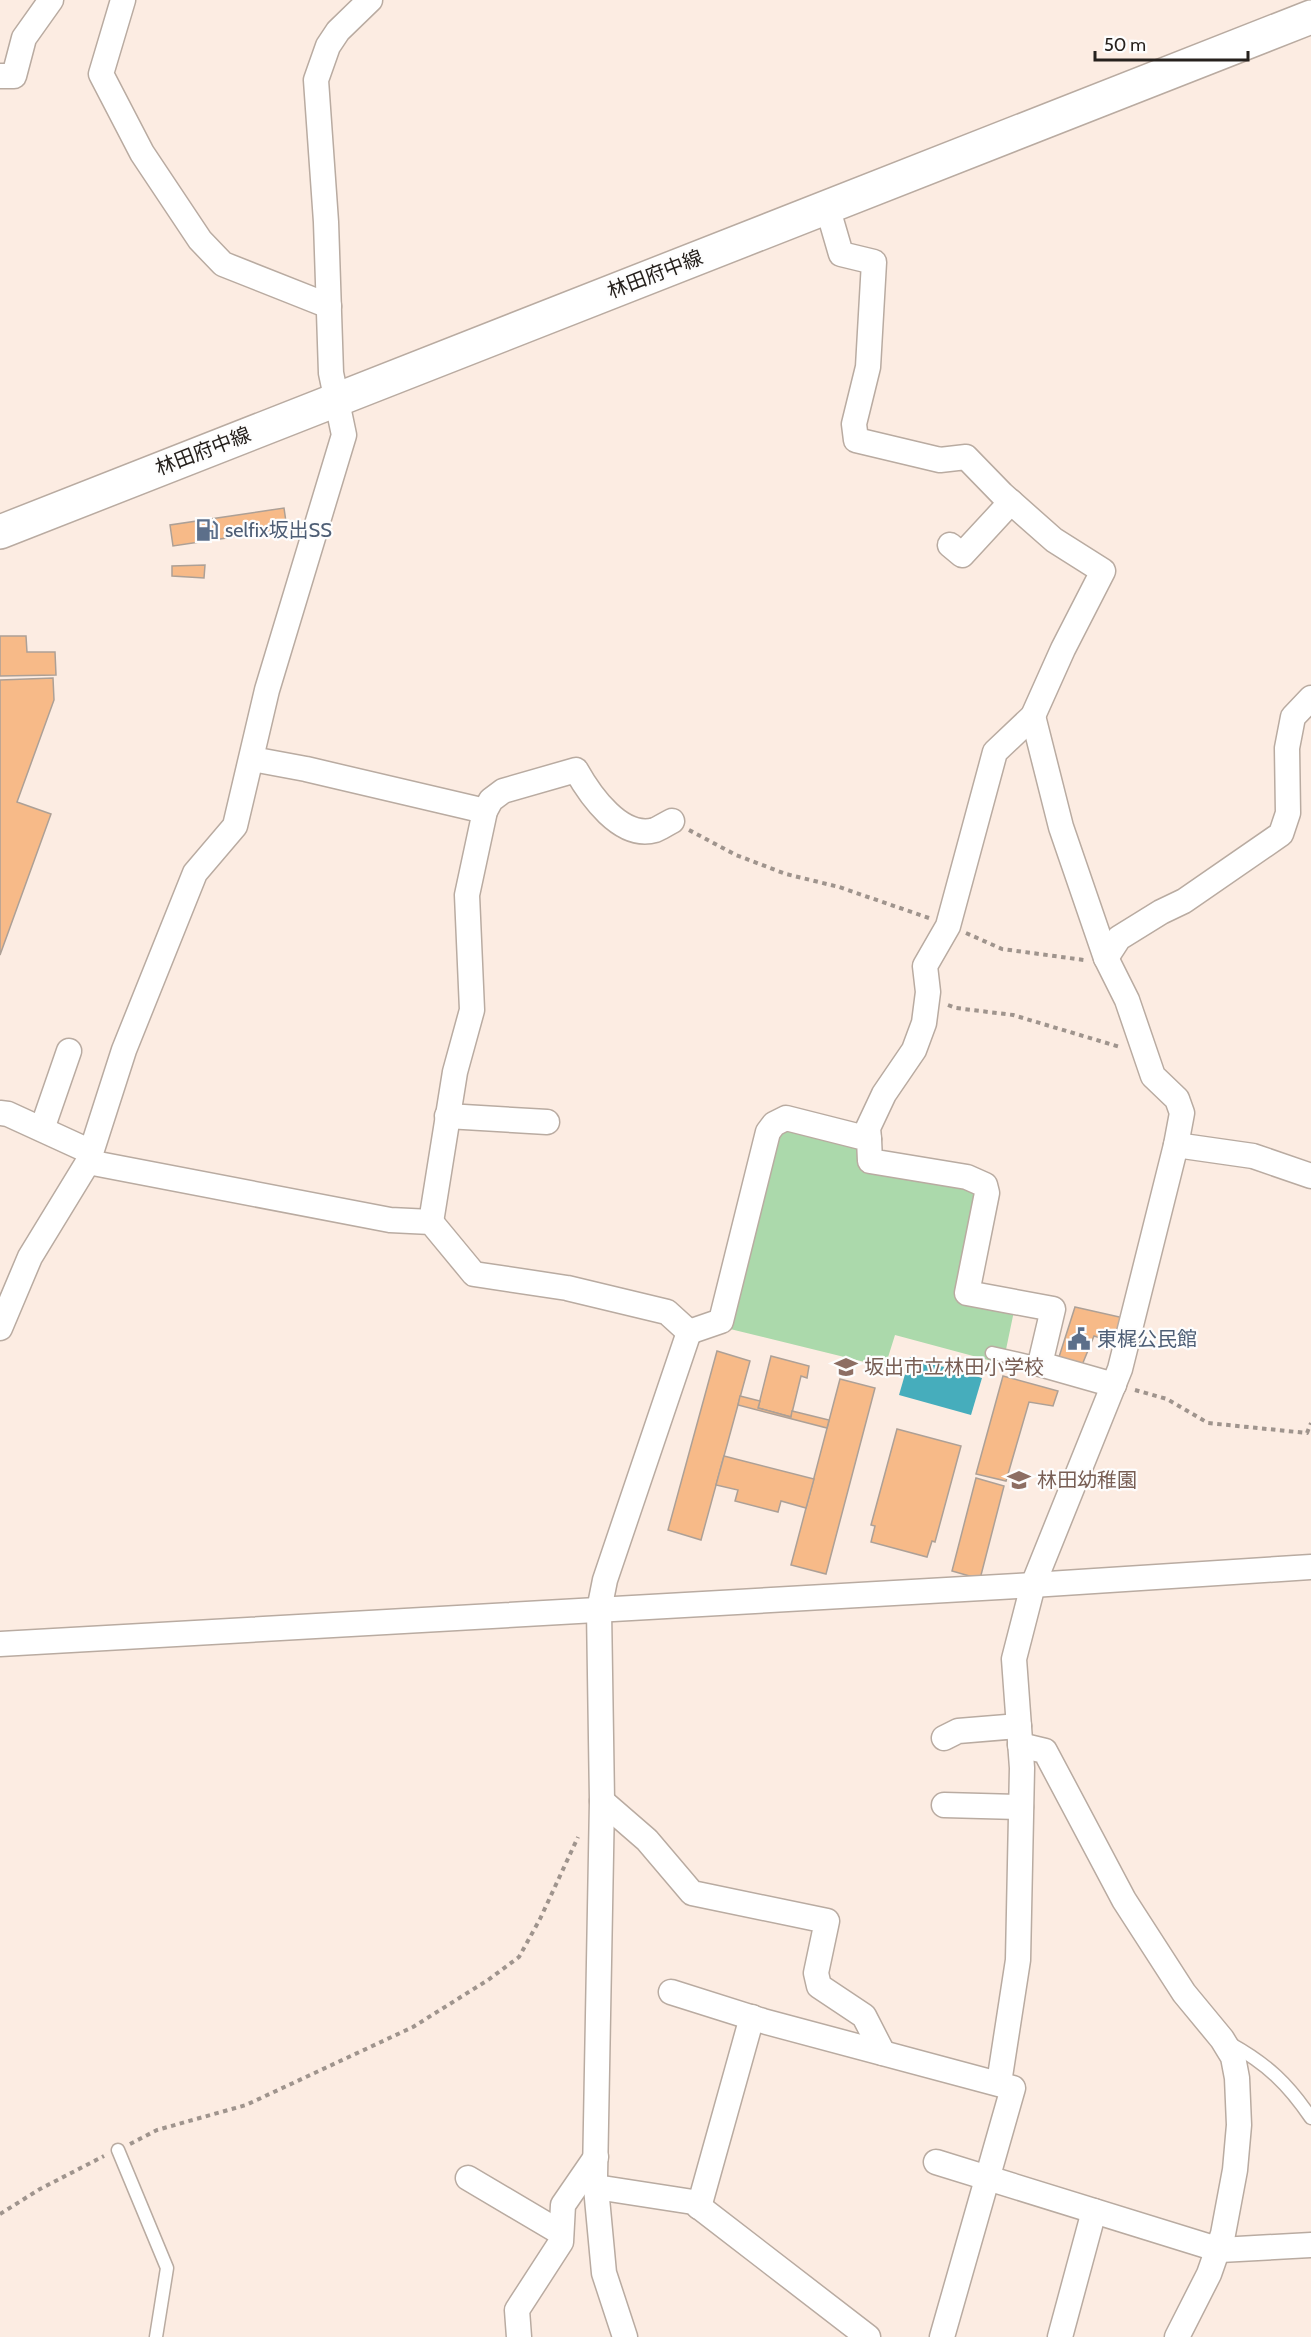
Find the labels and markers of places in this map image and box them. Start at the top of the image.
fuel station icon: selfix坂出SS [194,517,220,543]
place label: selfix坂出SS [225,518,332,542]
public building icon: 東梶公民館 [1066,1326,1092,1352]
place label: 東梶公民館 [1097,1327,1197,1351]
school or university icon: 坂出市立林田小学校 [833,1354,859,1380]
place label: 坂出市立林田小学校 [864,1355,1044,1379]
school or university icon: 林田幼稚園 [1006,1467,1032,1493]
place label: 林田幼稚園 [1037,1468,1137,1492]

